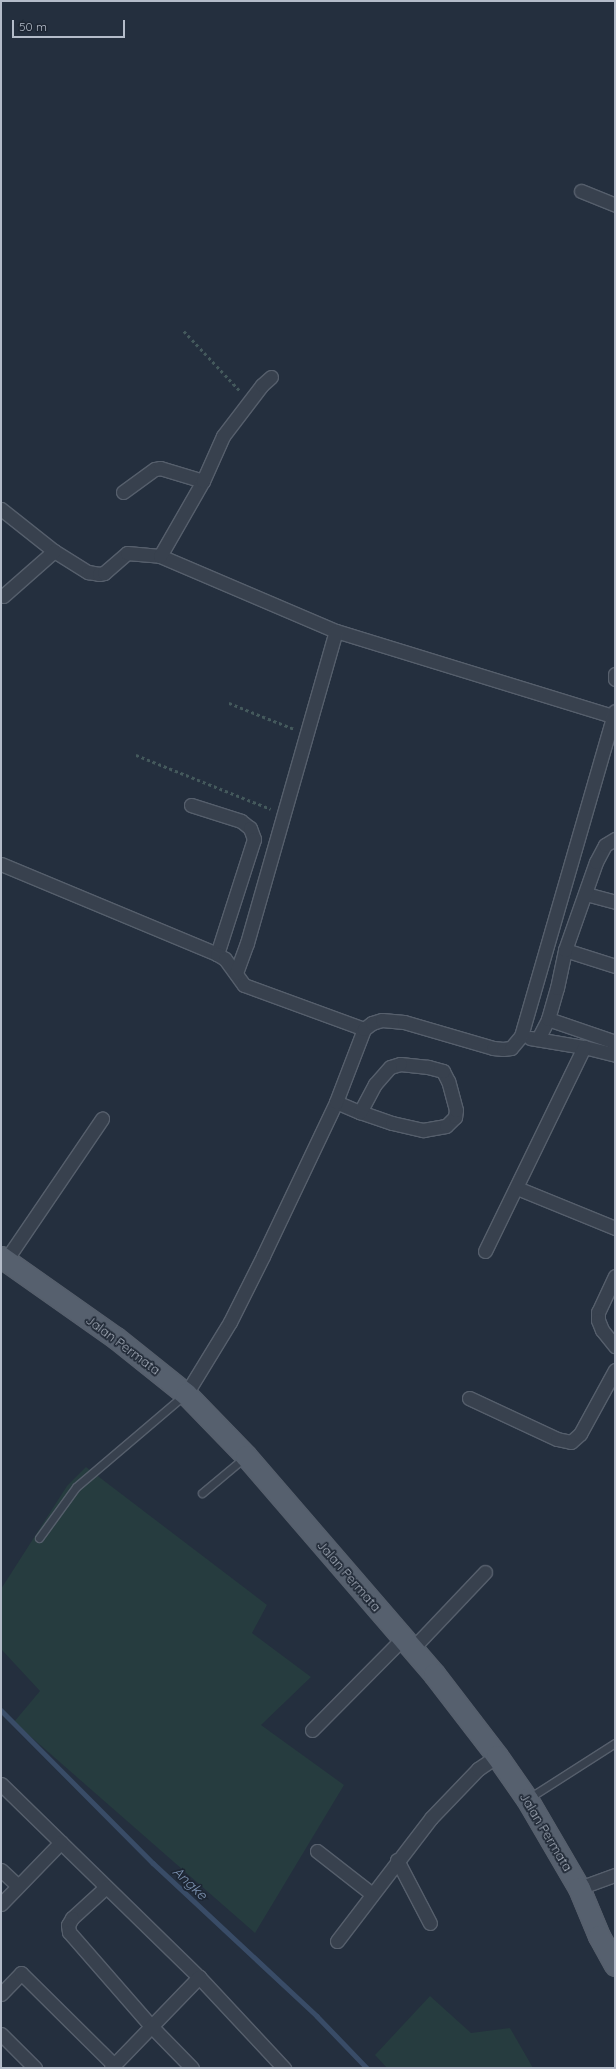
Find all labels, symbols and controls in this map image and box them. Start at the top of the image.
scale bar [14,12,127,38]
text: 50 m [19,19,47,34]
street label: Jalan Permata [83,1312,163,1378]
street label: Jalan Permata [314,1537,384,1615]
street label: Jalan Permata [516,1790,576,1874]
water label: Angke [169,1863,211,1903]

